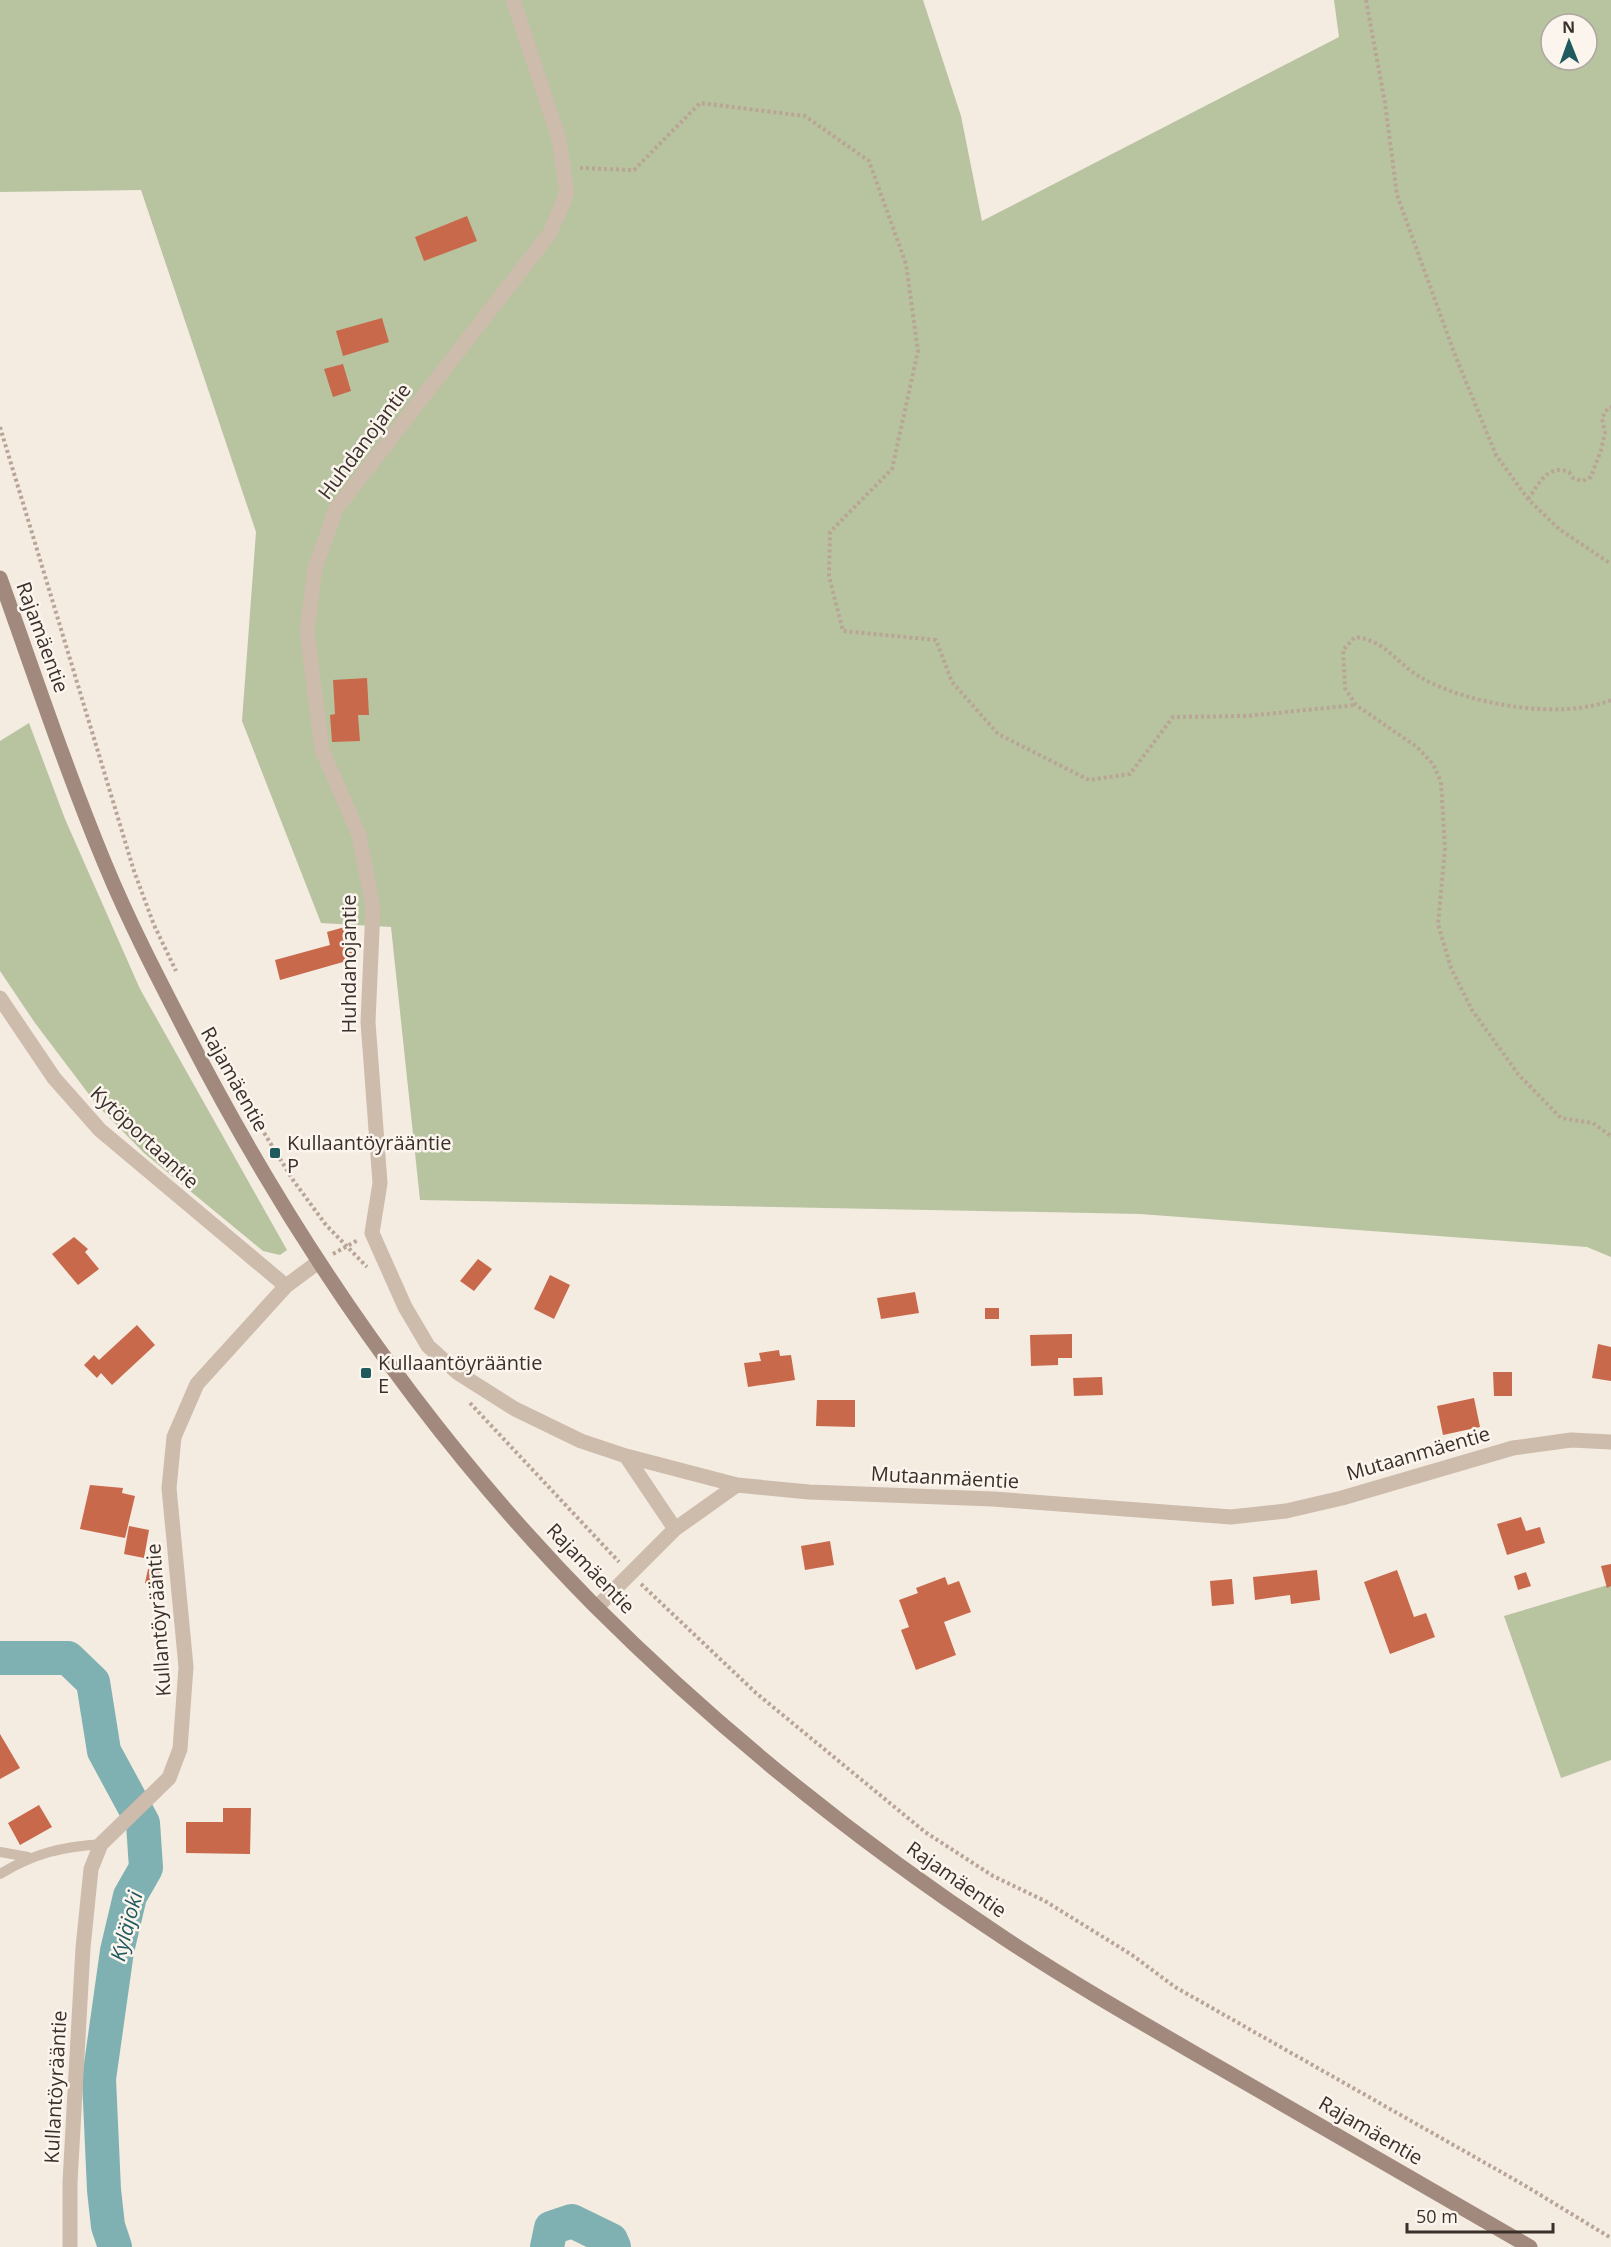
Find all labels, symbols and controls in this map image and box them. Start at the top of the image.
north arrow [1539,12,1599,72]
text: N [1562,16,1575,38]
street label: Huhdanojantie [311,377,417,505]
street label: Rajamäentie [10,578,76,696]
street label: Huhdanojantie [335,895,362,1033]
street label: Rajamäentie [195,1022,275,1136]
street label: Kytöportaantie [85,1080,205,1194]
place label: Kullaantöyrääntie P [287,1129,451,1179]
marker: Kullaantöyrääntie P [268,1146,282,1160]
place label: Kullaantöyrääntie E [378,1349,542,1399]
marker: Kullaantöyrääntie E [359,1366,373,1380]
street label: Mutaanmäentie [1343,1420,1493,1486]
street label: Mutaanmäentie [870,1460,1020,1494]
street label: Rajamäentie [541,1517,641,1619]
street label: Kullantöyrääntie [139,1543,177,1697]
street label: Rajamäentie [902,1835,1012,1923]
water label: Kyläjoki [103,1887,149,1964]
street label: Kullantöyrääntie [38,2010,72,2164]
street label: Rajamäentie [1314,2089,1428,2171]
scale bar [1407,2196,1552,2234]
text: 50 m [1416,2204,1458,2228]

